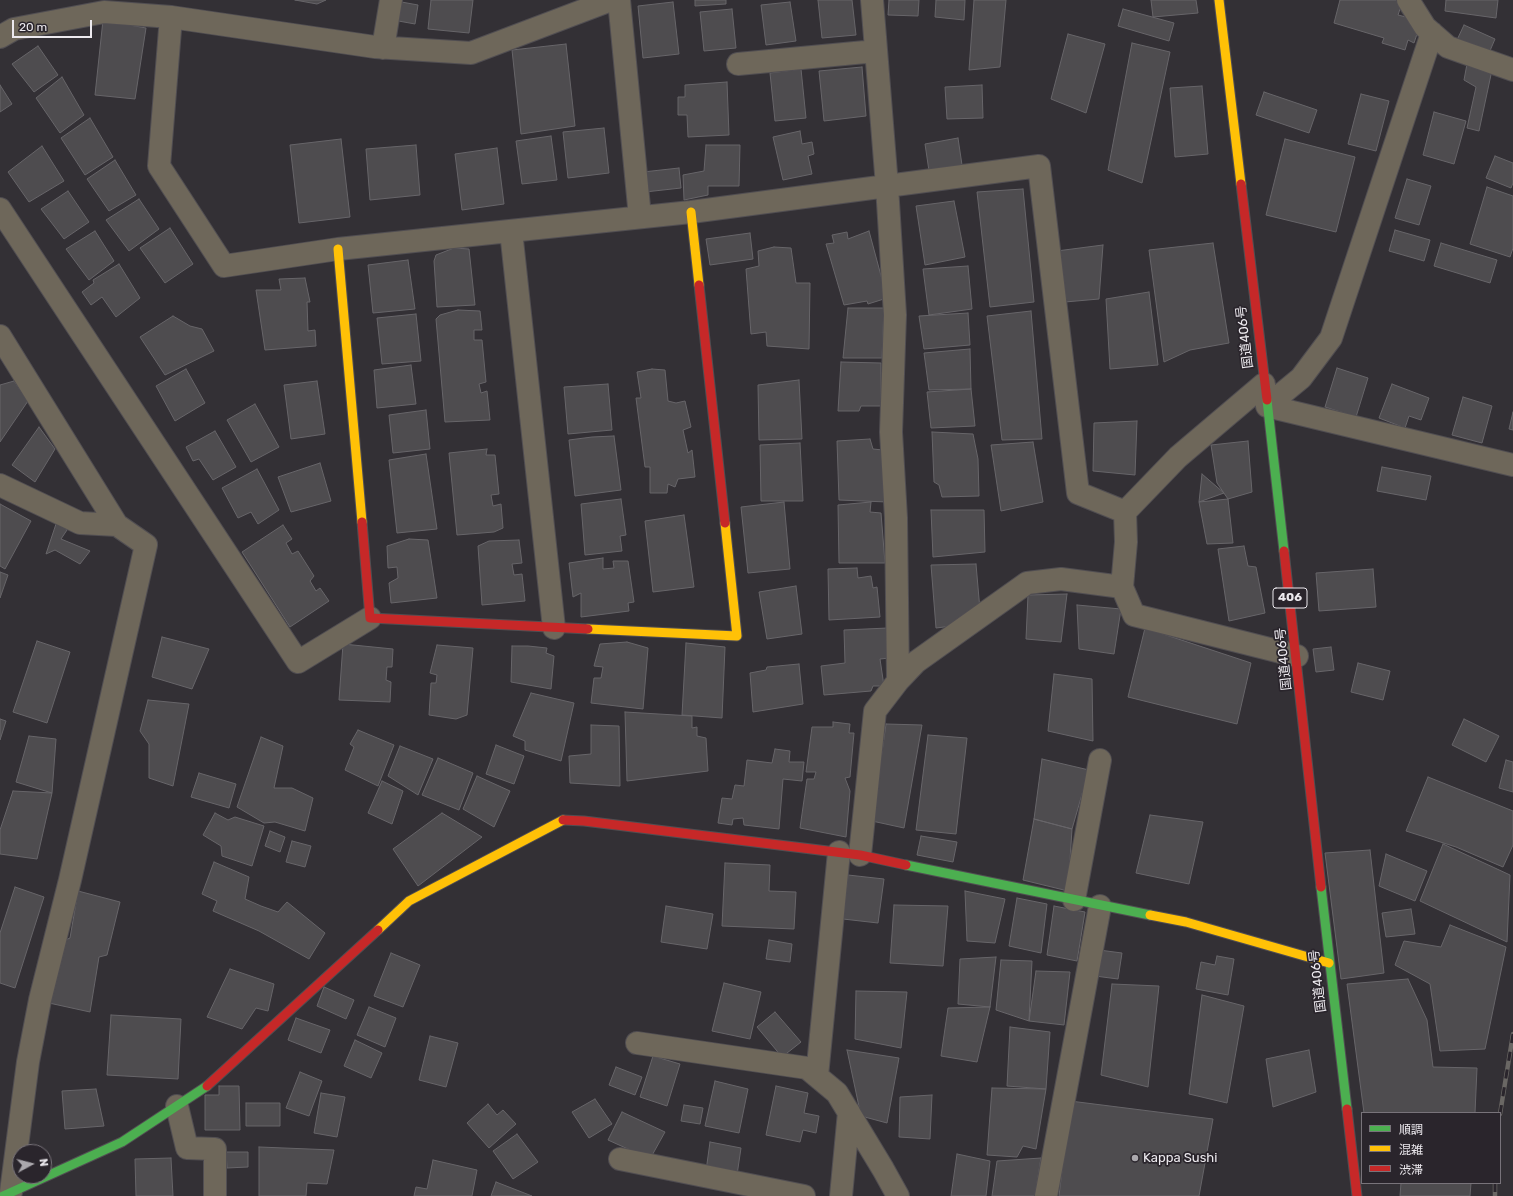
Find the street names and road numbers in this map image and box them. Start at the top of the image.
street label: 国道406号 [1233,305,1257,369]
road number: 406 [1273,588,1307,608]
street label: 国道406号 [1273,627,1295,691]
street label: 国道406号 [1306,949,1330,1013]

